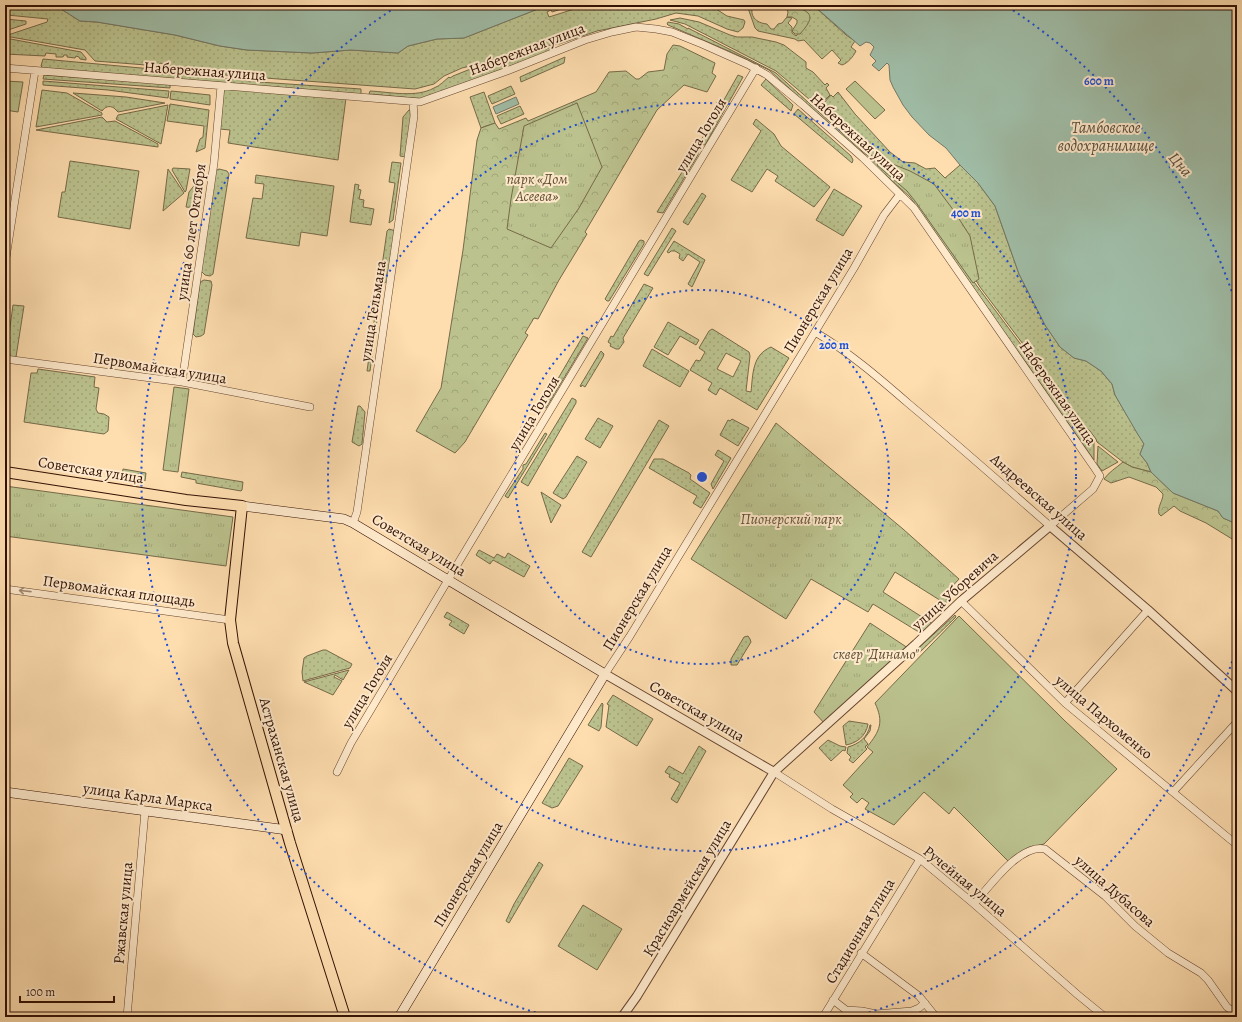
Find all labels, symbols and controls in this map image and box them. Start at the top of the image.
street label: Набережная улица [466,18,588,80]
street label: Набережная улица [143,57,267,85]
text: 600 m [1084,73,1114,89]
street label: Набережная улица [806,89,910,185]
street label: улица Гоголя [670,94,731,177]
water label: Тамбовское водохранилище [1058,117,1155,157]
water label: Цна [1163,147,1197,182]
street label: улица 60 лет Октября [171,162,210,303]
park label: парк «Дом Асеева» [506,169,568,206]
text: 400 m [951,205,981,221]
street label: Пионерская улица [779,243,857,356]
street label: улица Тельмана [355,259,391,364]
text: 200 m [819,337,849,353]
street label: Набережная улица [1015,337,1101,449]
street label: Первомайская улица [92,348,228,388]
street label: улица Гоголя [503,372,564,455]
street label: Андреевская улица [985,449,1092,545]
street label: Советская улица [37,452,145,488]
centre of rings [695,470,709,484]
street label: Советская улица [368,509,470,581]
park label: Пионерский парк [740,509,842,529]
street label: Пионерская улица [598,541,676,654]
street label: улица Уборевича [907,546,1003,635]
street label: Первомайская площадь [42,570,197,612]
one-way arrow [19,587,32,595]
park label: сквер "Динамо" [833,644,919,664]
street label: улица Гоголя [336,650,397,733]
street label: улица Пархоменко [1050,670,1157,764]
street label: Советская улица [646,676,748,746]
street label: Астраханская улица [254,694,309,825]
street label: улица Карла Маркса [81,778,214,816]
street label: Красноармейская улица [638,816,736,960]
street label: Пионерская улица [429,817,507,930]
street label: Ручейная улица [919,841,1011,921]
street label: улица Дубасова [1070,850,1159,932]
street label: Ржавская улица [109,861,137,965]
street label: Стадионная улица [821,875,899,987]
scale bar [20,978,114,1004]
text: 100 m [26,984,55,1000]

